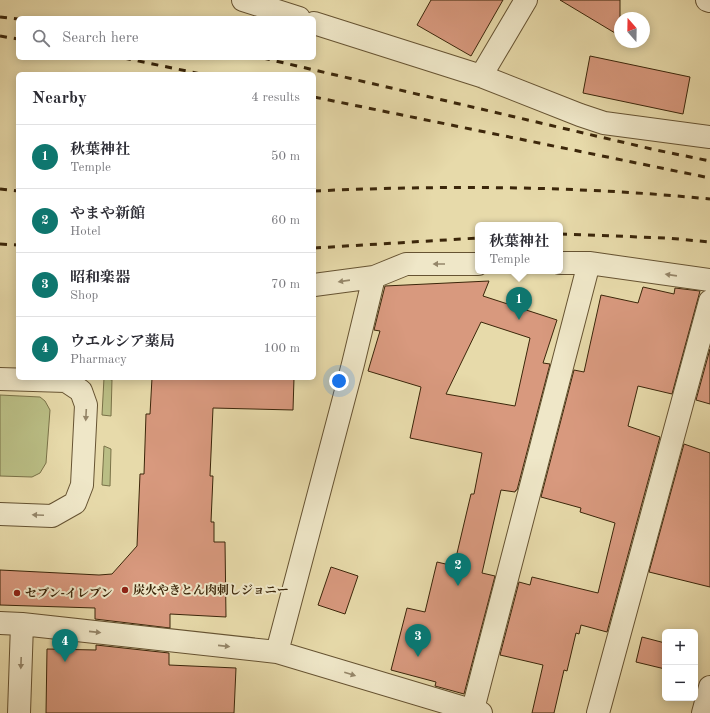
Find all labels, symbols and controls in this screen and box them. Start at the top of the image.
north arrow [614,12,650,48]
search box [16,16,316,60]
icon: search [30,27,52,49]
text: Search here [62,31,139,46]
text: Nearby [32,90,87,107]
text: 4 results [251,91,300,104]
text: 秋葉神社 [70,143,130,158]
text: 1 [41,150,49,163]
text: 50 m [271,150,300,163]
text: Temple [70,161,111,174]
text: やまや新館 [70,207,145,222]
text: 2 [41,214,49,227]
text: 60 m [271,214,300,227]
popup [475,222,563,274]
text: Hotel [70,225,101,238]
text: 秋葉神社 [489,235,549,250]
text: Temple [489,253,530,266]
one-way arrow [432,261,445,267]
text: 昭和楽器 [70,271,130,286]
one-way arrow [665,272,677,278]
text: 3 [41,278,49,291]
text: 70 m [271,278,300,291]
one-way arrow [338,278,350,284]
pin: 1 [506,287,532,320]
text: Shop [70,289,98,302]
text: ウエルシア薬局 [70,335,175,350]
text: 4 [41,342,49,355]
text: 100 m [263,342,300,355]
text: Pharmacy [70,353,127,366]
your location [329,371,349,391]
one-way arrow [82,409,89,421]
one-way arrow [32,512,44,519]
pin: 2 [445,553,471,586]
place label: 炭火やきとん肉刺しジョニー [133,583,289,597]
marker: 炭火やきとん肉刺しジョニー [120,585,130,595]
place label: セブン-イレブン [25,586,112,600]
marker: セブン-イレブン [12,588,22,598]
pin: 3 [405,624,431,657]
one-way arrow [88,628,101,635]
pin: 4 [52,629,78,662]
map controls [662,629,698,701]
button: + [662,629,698,665]
one-way arrow [218,643,230,649]
one-way arrow [17,657,24,669]
button: − [662,665,698,701]
one-way arrow [345,671,357,677]

